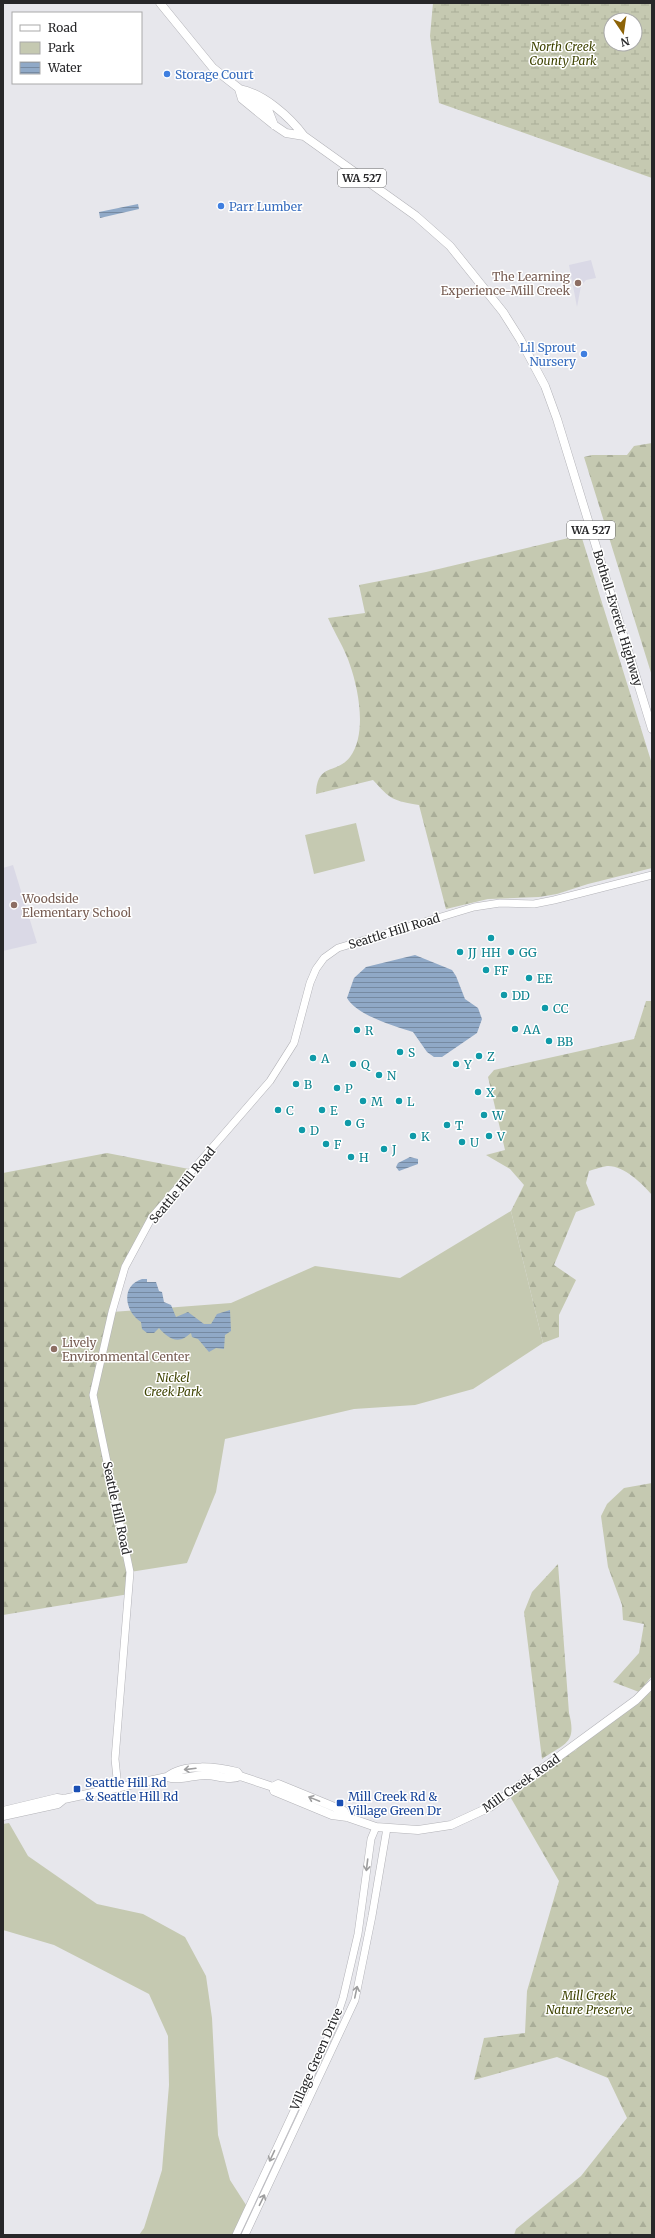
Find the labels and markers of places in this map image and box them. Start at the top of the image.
place label: Storage Court [175,67,254,82]
marker: Storage Court [162,69,172,79]
place label: Parr Lumber [229,199,303,214]
marker: Parr Lumber [216,201,226,211]
place label: The Learning Experience-Mill Creek [441,269,571,298]
marker: The Learning Experience-Mill Creek [573,278,583,288]
place label: Lil Sprout Nursery [520,340,576,369]
marker: Lil Sprout Nursery [579,349,589,359]
place label: Woodside Elementary School [21,891,132,920]
marker: Woodside Elementary School [9,900,19,910]
marker: HH [486,933,496,943]
place label: JJ [467,945,477,960]
place label: HH [481,945,501,960]
place label: GG [519,945,537,960]
marker: JJ [455,947,465,957]
marker: GG [506,947,516,957]
place label: FF [494,963,509,978]
marker: FF [481,965,491,975]
place label: EE [537,971,553,986]
marker: EE [524,973,534,983]
place label: DD [512,988,530,1003]
marker: DD [499,990,509,1000]
place label: CC [553,1001,569,1016]
marker: CC [540,1003,550,1013]
place label: AA [522,1022,541,1037]
place label: R [365,1023,374,1038]
marker: AA [510,1024,520,1034]
marker: R [352,1025,362,1035]
place label: BB [557,1034,573,1049]
marker: BB [544,1036,554,1046]
place label: S [408,1045,415,1060]
marker: S [395,1047,405,1057]
place label: Z [487,1049,495,1064]
place label: A [320,1051,330,1066]
marker: Z [474,1051,484,1061]
marker: A [308,1053,318,1063]
place label: Q [361,1057,371,1072]
place label: Y [463,1057,472,1072]
marker: Q [348,1059,358,1069]
marker: Y [451,1059,461,1069]
place label: N [387,1068,397,1083]
marker: N [374,1070,384,1080]
place label: B [304,1077,312,1092]
marker: B [291,1079,301,1089]
place label: P [345,1081,353,1096]
marker: P [332,1083,342,1093]
place label: X [486,1085,495,1100]
marker: X [473,1087,483,1097]
place label: M [371,1094,383,1109]
place label: L [407,1094,415,1109]
marker: M [358,1096,368,1106]
marker: L [394,1096,404,1106]
place label: C [286,1103,294,1118]
place label: E [330,1103,338,1118]
marker: C [273,1105,283,1115]
marker: E [317,1105,327,1115]
place label: W [491,1108,505,1123]
marker: W [479,1110,489,1120]
place label: G [356,1116,365,1131]
marker: G [343,1118,353,1128]
place label: T [455,1118,464,1133]
marker: T [442,1120,452,1130]
place label: D [310,1123,319,1138]
marker: D [297,1125,307,1135]
place label: K [421,1129,430,1144]
place label: V [496,1129,506,1144]
marker: K [408,1131,418,1141]
marker: V [484,1131,494,1141]
place label: U [470,1135,479,1150]
place label: F [334,1137,342,1152]
marker: U [457,1137,467,1147]
marker: F [321,1139,331,1149]
place label: J [391,1142,397,1157]
marker: J [379,1144,389,1154]
place label: H [359,1150,369,1165]
marker: H [346,1152,356,1162]
place label: Lively Environmental Center [62,1335,190,1364]
marker: Lively Environmental Center [49,1344,59,1354]
place label: Seattle Hill Rd & Seattle Hill Rd [85,1775,178,1804]
marker: Seattle Hill Rd & Seattle Hill Rd [72,1784,82,1794]
place label: Mill Creek Rd & Village Green Dr [347,1789,442,1818]
marker: Mill Creek Rd & Village Green Dr [335,1798,345,1808]

